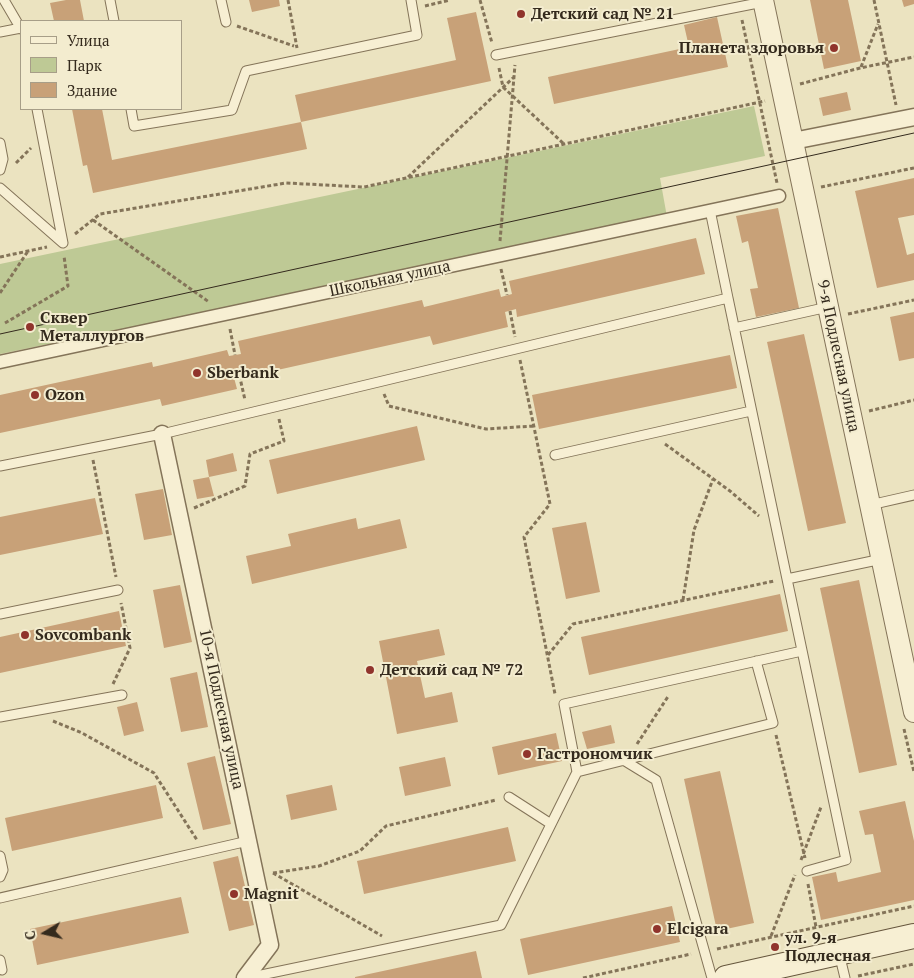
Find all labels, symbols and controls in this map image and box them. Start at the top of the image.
place label: Детский сад № 21 [531,4,674,24]
marker: Детский сад № 21 [515,8,527,20]
legend [20,20,182,110]
text: Улица [67,30,110,50]
place label: Планета здоровья [679,38,824,58]
marker: Планета здоровья [828,42,840,54]
text: Парк [67,55,102,75]
text: Здание [67,80,117,100]
street label: Школьная улица [328,257,452,301]
street label: 9-я Подлесная улица [812,278,864,434]
place label: Сквер Металлургов [40,308,144,346]
marker: Сквер Металлургов [24,321,36,333]
place label: Sberbank [207,363,279,383]
marker: Sberbank [191,367,203,379]
place label: Ozon [45,385,85,405]
marker: Ozon [29,389,41,401]
place label: Sovcombank [35,625,131,645]
street label: 10-я Подлесная улица [195,627,247,791]
marker: Sovcombank [19,629,31,641]
place label: Детский сад № 72 [380,660,523,680]
marker: Детский сад № 72 [364,664,376,676]
place label: Гастрономчик [537,744,653,764]
marker: Гастрономчик [521,748,533,760]
place label: Magnit [244,884,299,904]
marker: Magnit [228,888,240,900]
north arrow [20,908,70,958]
place label: Elcigara [667,919,729,939]
marker: Elcigara [651,923,663,935]
place label: ул. 9-я Подлесная [785,928,871,966]
text: С [20,929,40,941]
marker: ул. 9-я Подлесная [769,941,781,953]

